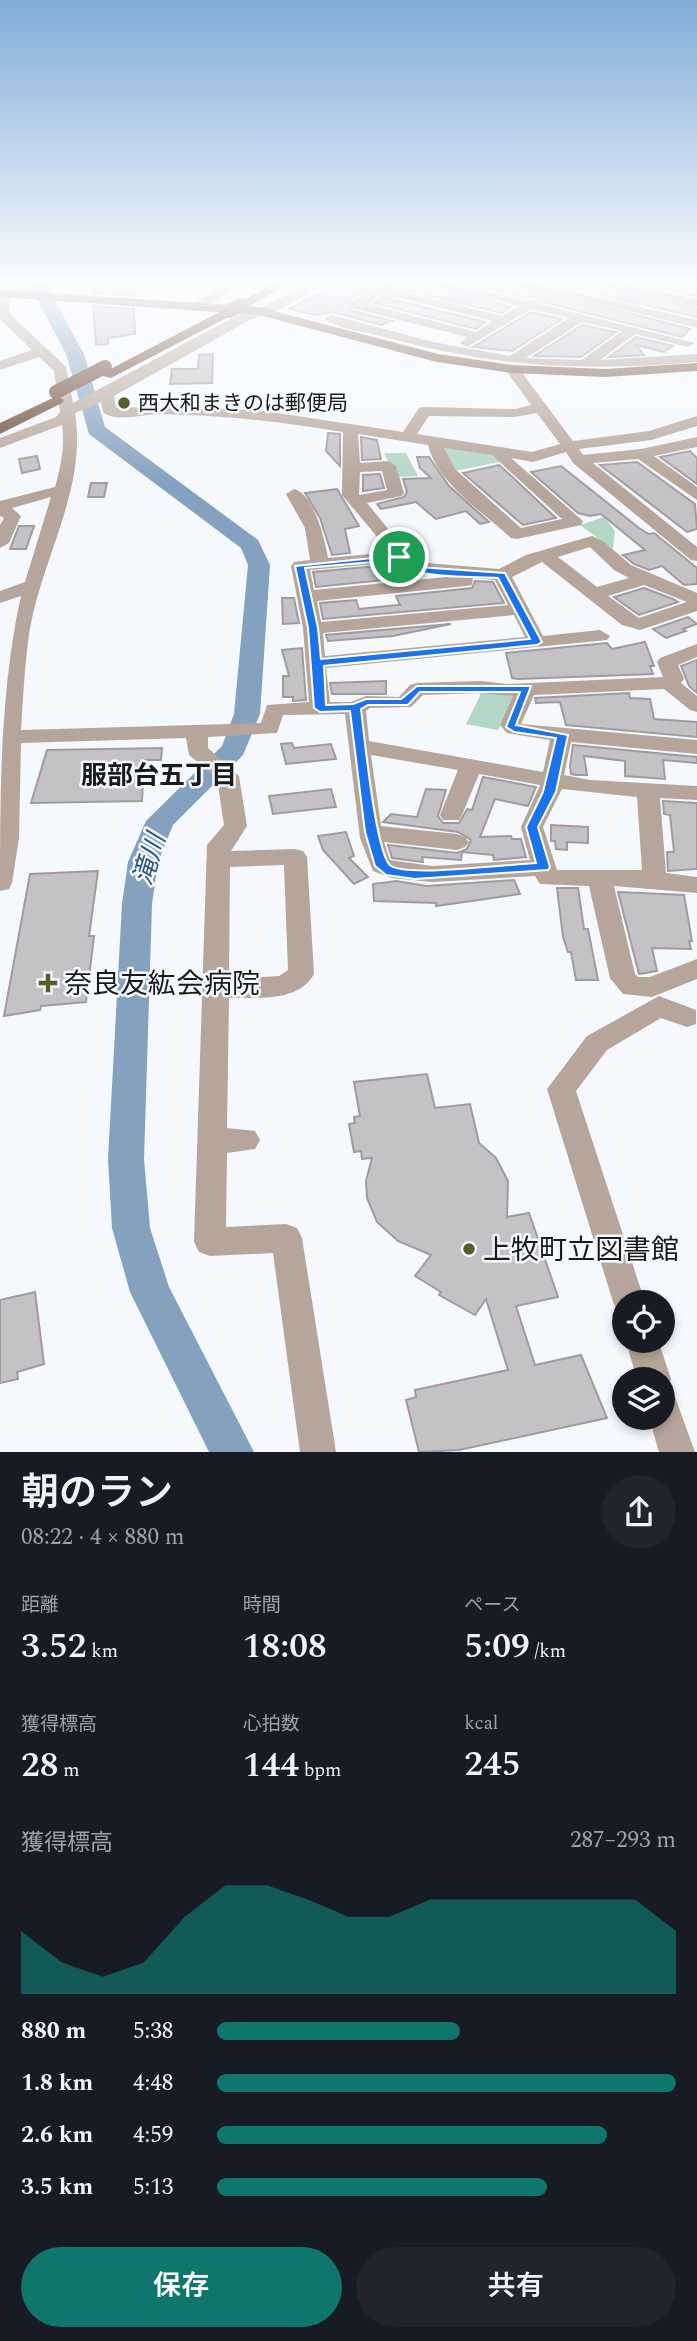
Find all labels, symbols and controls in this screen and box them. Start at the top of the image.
place label: 西大和まきのは郵便局 [138,388,348,420]
marker: 西大和まきのは郵便局 [116,395,132,411]
pin [369,527,429,587]
icon: arrive [380,538,418,576]
district label: 服部台五丁目 [81,756,237,796]
water label: 滝川 [123,826,178,890]
place label: 奈良友紘会病院 [64,963,260,1006]
marker: 奈良友紘会病院 [38,973,58,993]
place label: 上牧町立図書館 [483,1229,679,1272]
marker: 上牧町立図書館 [461,1241,477,1257]
map controls [612,1290,675,1430]
button: locate [612,1290,675,1353]
button: layers [612,1367,675,1430]
text: 朝のラン [21,1465,173,1523]
button: share [602,1475,676,1549]
text: 08:22 · 4 × 880 m [21,1520,185,1555]
text: 距離 [21,1591,59,1620]
text: 時間 [243,1591,281,1620]
text: ペース [464,1591,520,1620]
text: 3.52 [21,1620,86,1673]
text: 18:08 [243,1620,327,1673]
text: 5:09 [464,1620,530,1673]
text: km [86,1637,118,1666]
text: /km [530,1637,566,1666]
text: kcal [464,1709,498,1738]
text: 獲得標高 [21,1710,97,1739]
text: 心拍数 [243,1710,300,1739]
text: 245 [464,1738,521,1791]
text: 28 [21,1739,59,1792]
text: 144 [243,1739,299,1792]
text: m [59,1756,80,1785]
text: bpm [299,1756,341,1785]
text: 287–293 m [570,1823,676,1858]
text: 獲得標高 [21,1826,113,1861]
text: 880 m [21,2014,86,2049]
text: 5:38 [133,2014,173,2049]
text: 1.8 km [21,2066,93,2101]
text: 4:48 [133,2066,173,2101]
text: 2.6 km [21,2118,93,2153]
text: 4:59 [133,2118,173,2153]
text: 3.5 km [21,2170,93,2205]
text: 5:13 [133,2170,173,2205]
button: 保存 [21,2247,342,2327]
button: 共有 [356,2247,676,2327]

